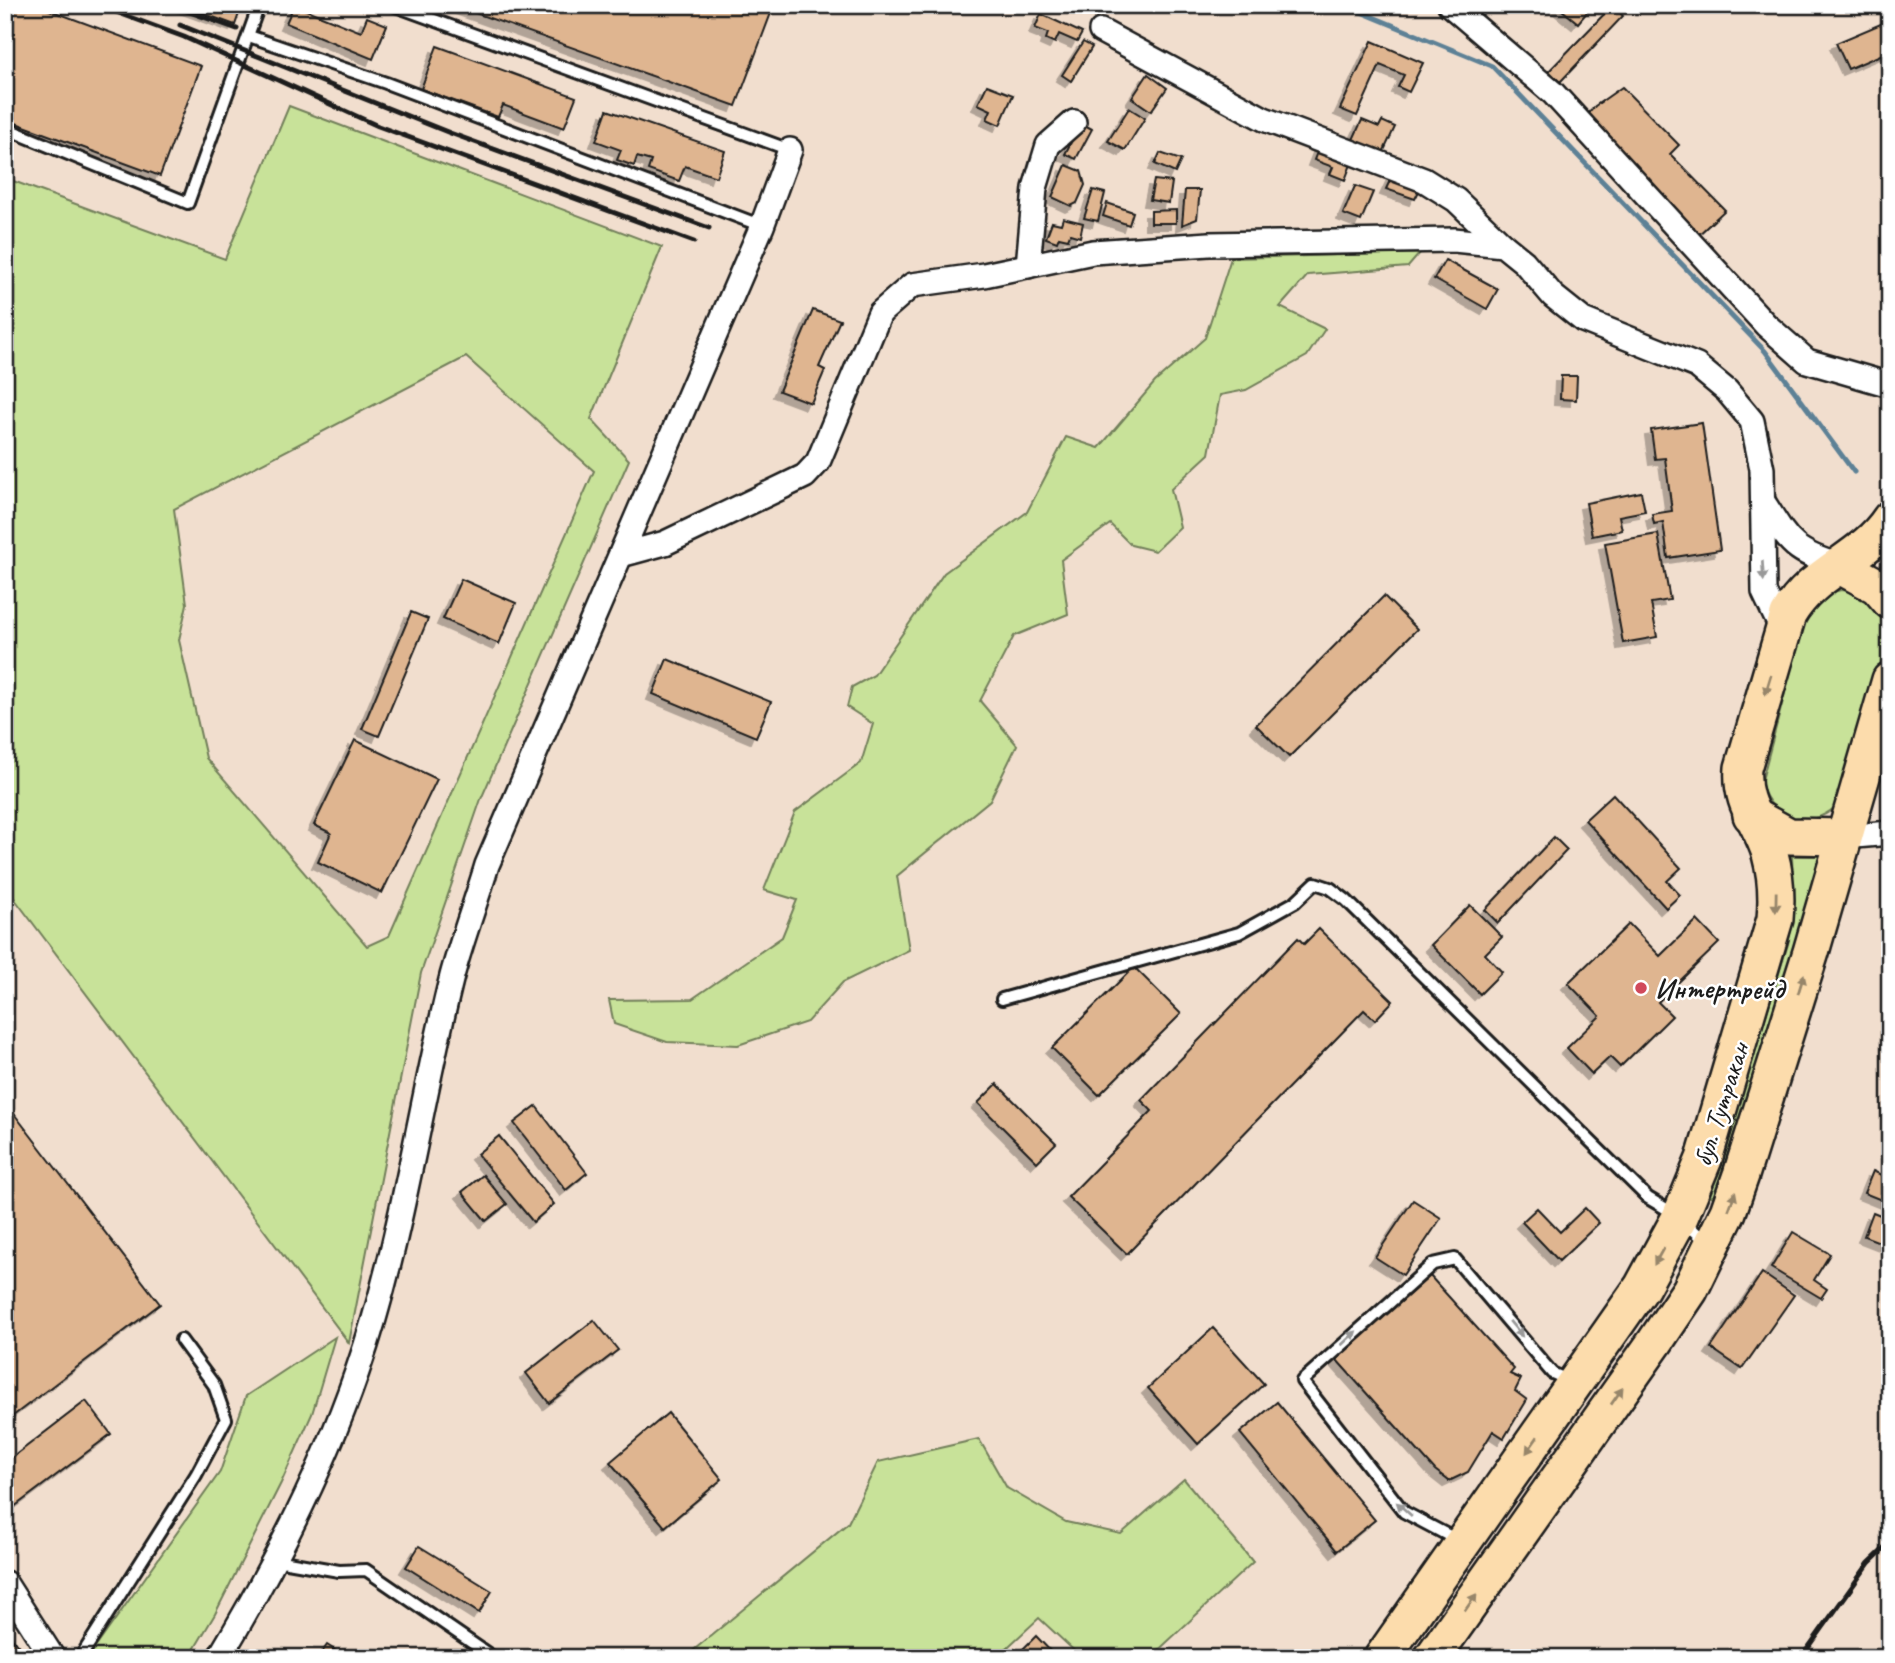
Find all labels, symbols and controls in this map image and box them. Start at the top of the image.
one-way arrow [1758,560,1769,582]
one-way arrow [1763,675,1773,696]
one-way arrow [1770,892,1782,914]
place label: Интертрейд [1655,971,1787,1006]
one-way arrow [1796,974,1806,995]
marker: Интертрейд [1633,980,1649,996]
street label: бул. Тутракан [1684,1037,1757,1170]
one-way arrow [1727,1191,1738,1212]
one-way arrow [1653,1246,1664,1266]
one-way arrow [1508,1321,1523,1338]
one-way arrow [1340,1330,1357,1346]
one-way arrow [1610,1387,1624,1405]
one-way arrow [1525,1436,1539,1454]
one-way arrow [1395,1501,1413,1517]
one-way arrow [1464,1593,1478,1611]

